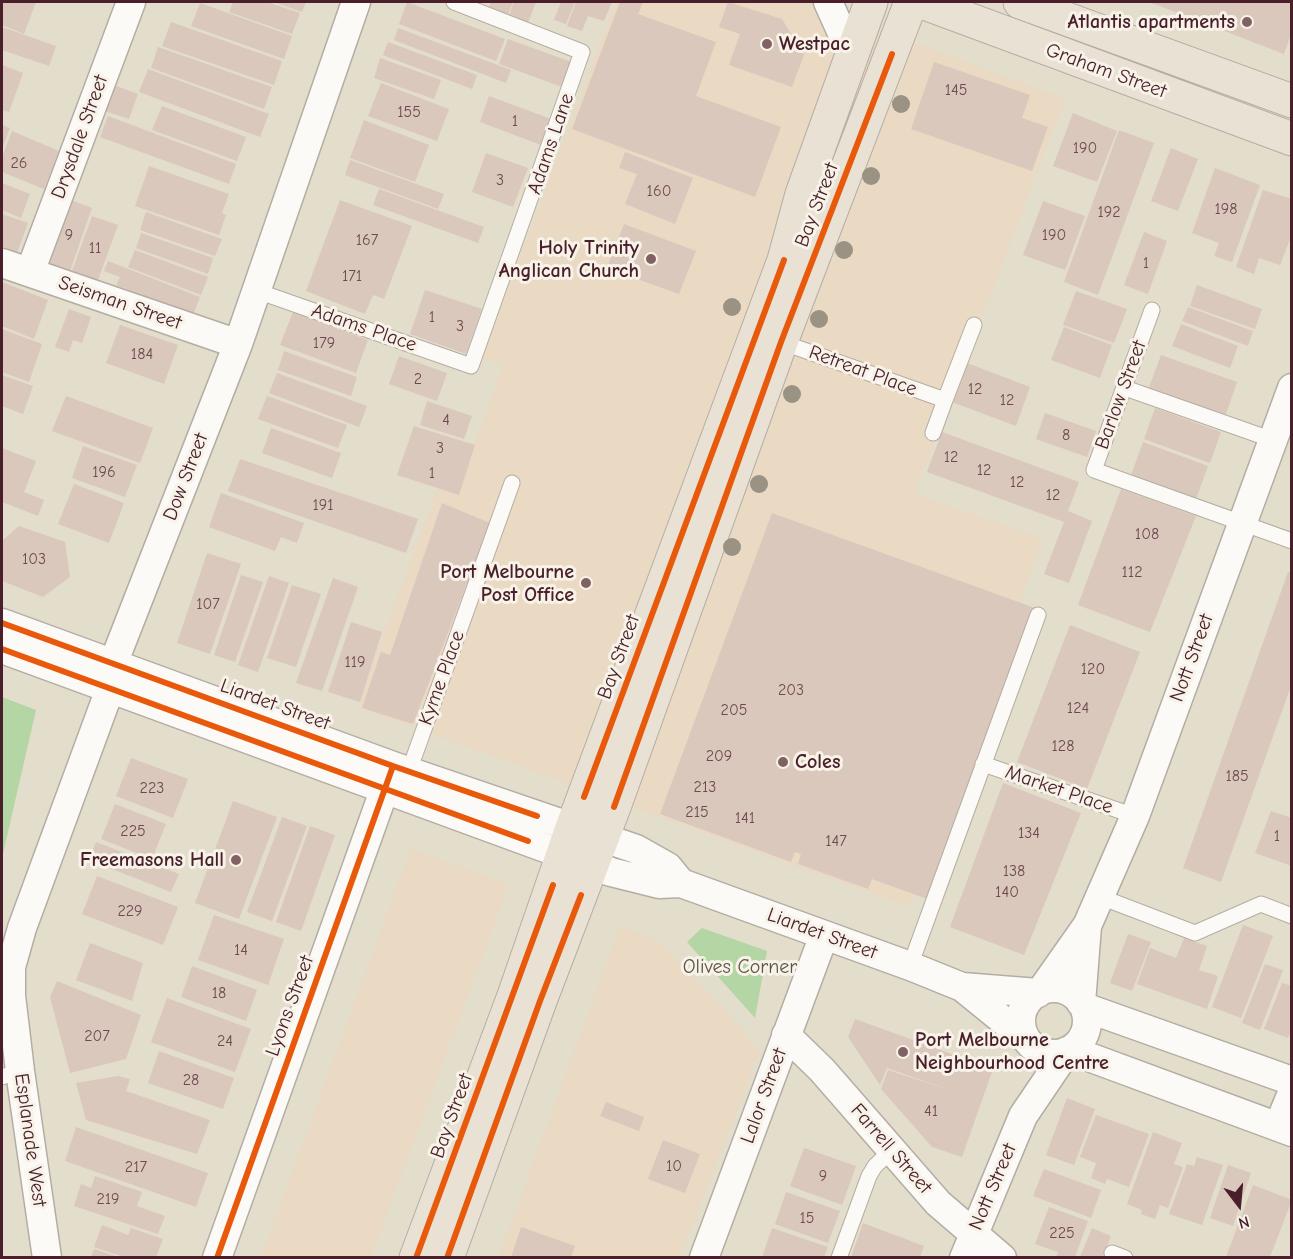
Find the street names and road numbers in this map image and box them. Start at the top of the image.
street label: Graham Street [1042,38,1170,104]
street label: Drysdale Street [47,72,113,202]
street label: Adams Lane [523,90,579,198]
street label: Bay Street [790,159,844,251]
street label: Seisman Street [55,271,185,335]
street label: Adams Place [308,299,420,357]
street label: Barlow Street [1090,337,1152,453]
street label: Retreat Place [806,340,920,402]
street label: Dow Street [158,430,214,524]
street label: Bay Street [593,611,645,703]
street label: Nott Street [1165,611,1219,705]
street label: Kyme Place [414,627,470,729]
street label: Liardet Street [217,674,333,736]
street label: Market Place [1002,760,1116,820]
street label: Liardet Street [764,903,880,965]
street label: Lyons Street [261,952,319,1060]
street label: Lalor Street [736,1045,792,1147]
street label: Bay Street [426,1070,478,1162]
street label: Esplanade West [9,1072,51,1208]
street label: Farrell Street [845,1099,937,1199]
street label: Nott Street [964,1140,1022,1234]

